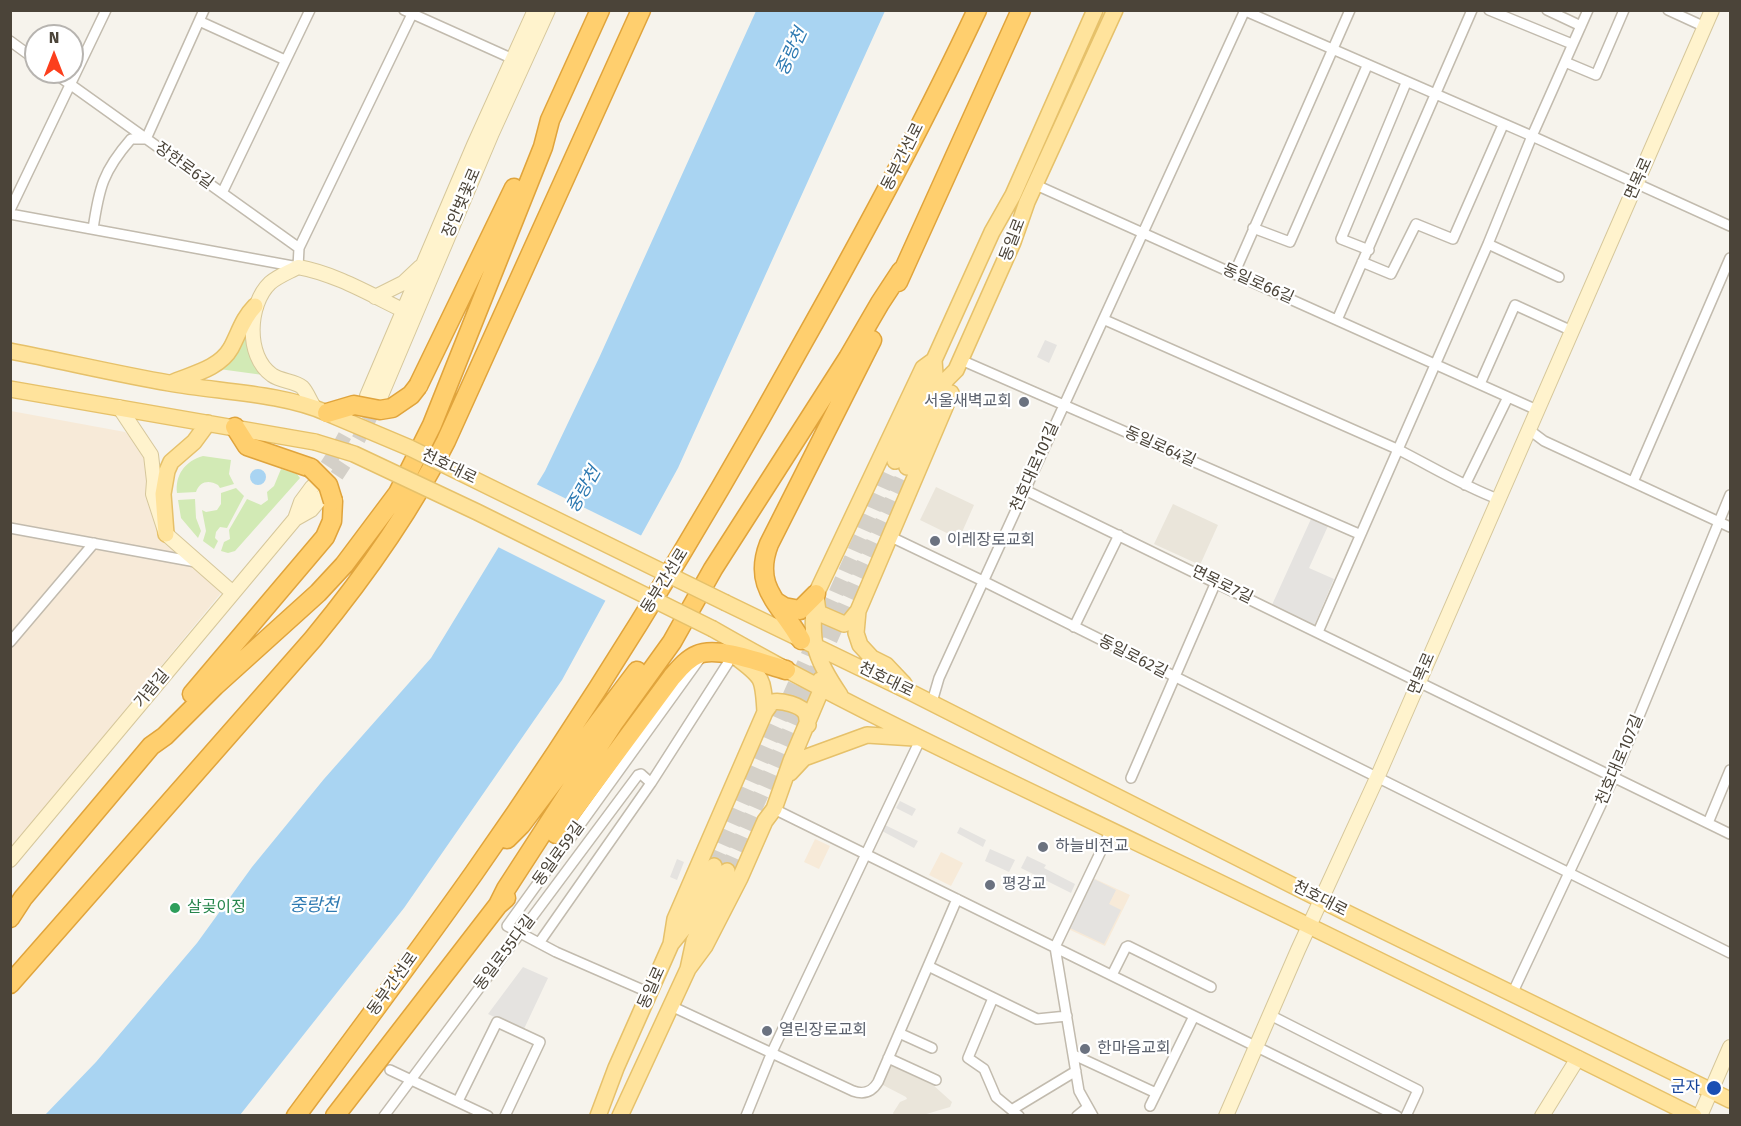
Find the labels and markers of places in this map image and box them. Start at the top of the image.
place label: 서울새벽교회 [924,392,1012,412]
marker: 서울새벽교회 [1017,395,1031,409]
place label: 이레장로교회 [947,531,1035,551]
marker: 이레장로교회 [928,534,942,548]
place label: 하늘비전교 [1055,837,1129,857]
marker: 하늘비전교 [1036,840,1050,854]
place label: 평강교 [1002,875,1046,895]
marker: 평강교 [983,878,997,892]
place label: 살곶이정 [187,898,246,918]
marker: 살곶이정 [168,901,182,915]
place label: 열린장로교회 [779,1021,867,1041]
marker: 열린장로교회 [760,1024,774,1038]
place label: 한마음교회 [1097,1039,1171,1059]
marker: 한마음교회 [1078,1042,1092,1056]
place label: 군자 [1671,1078,1700,1098]
marker: 군자 [1705,1079,1723,1097]

